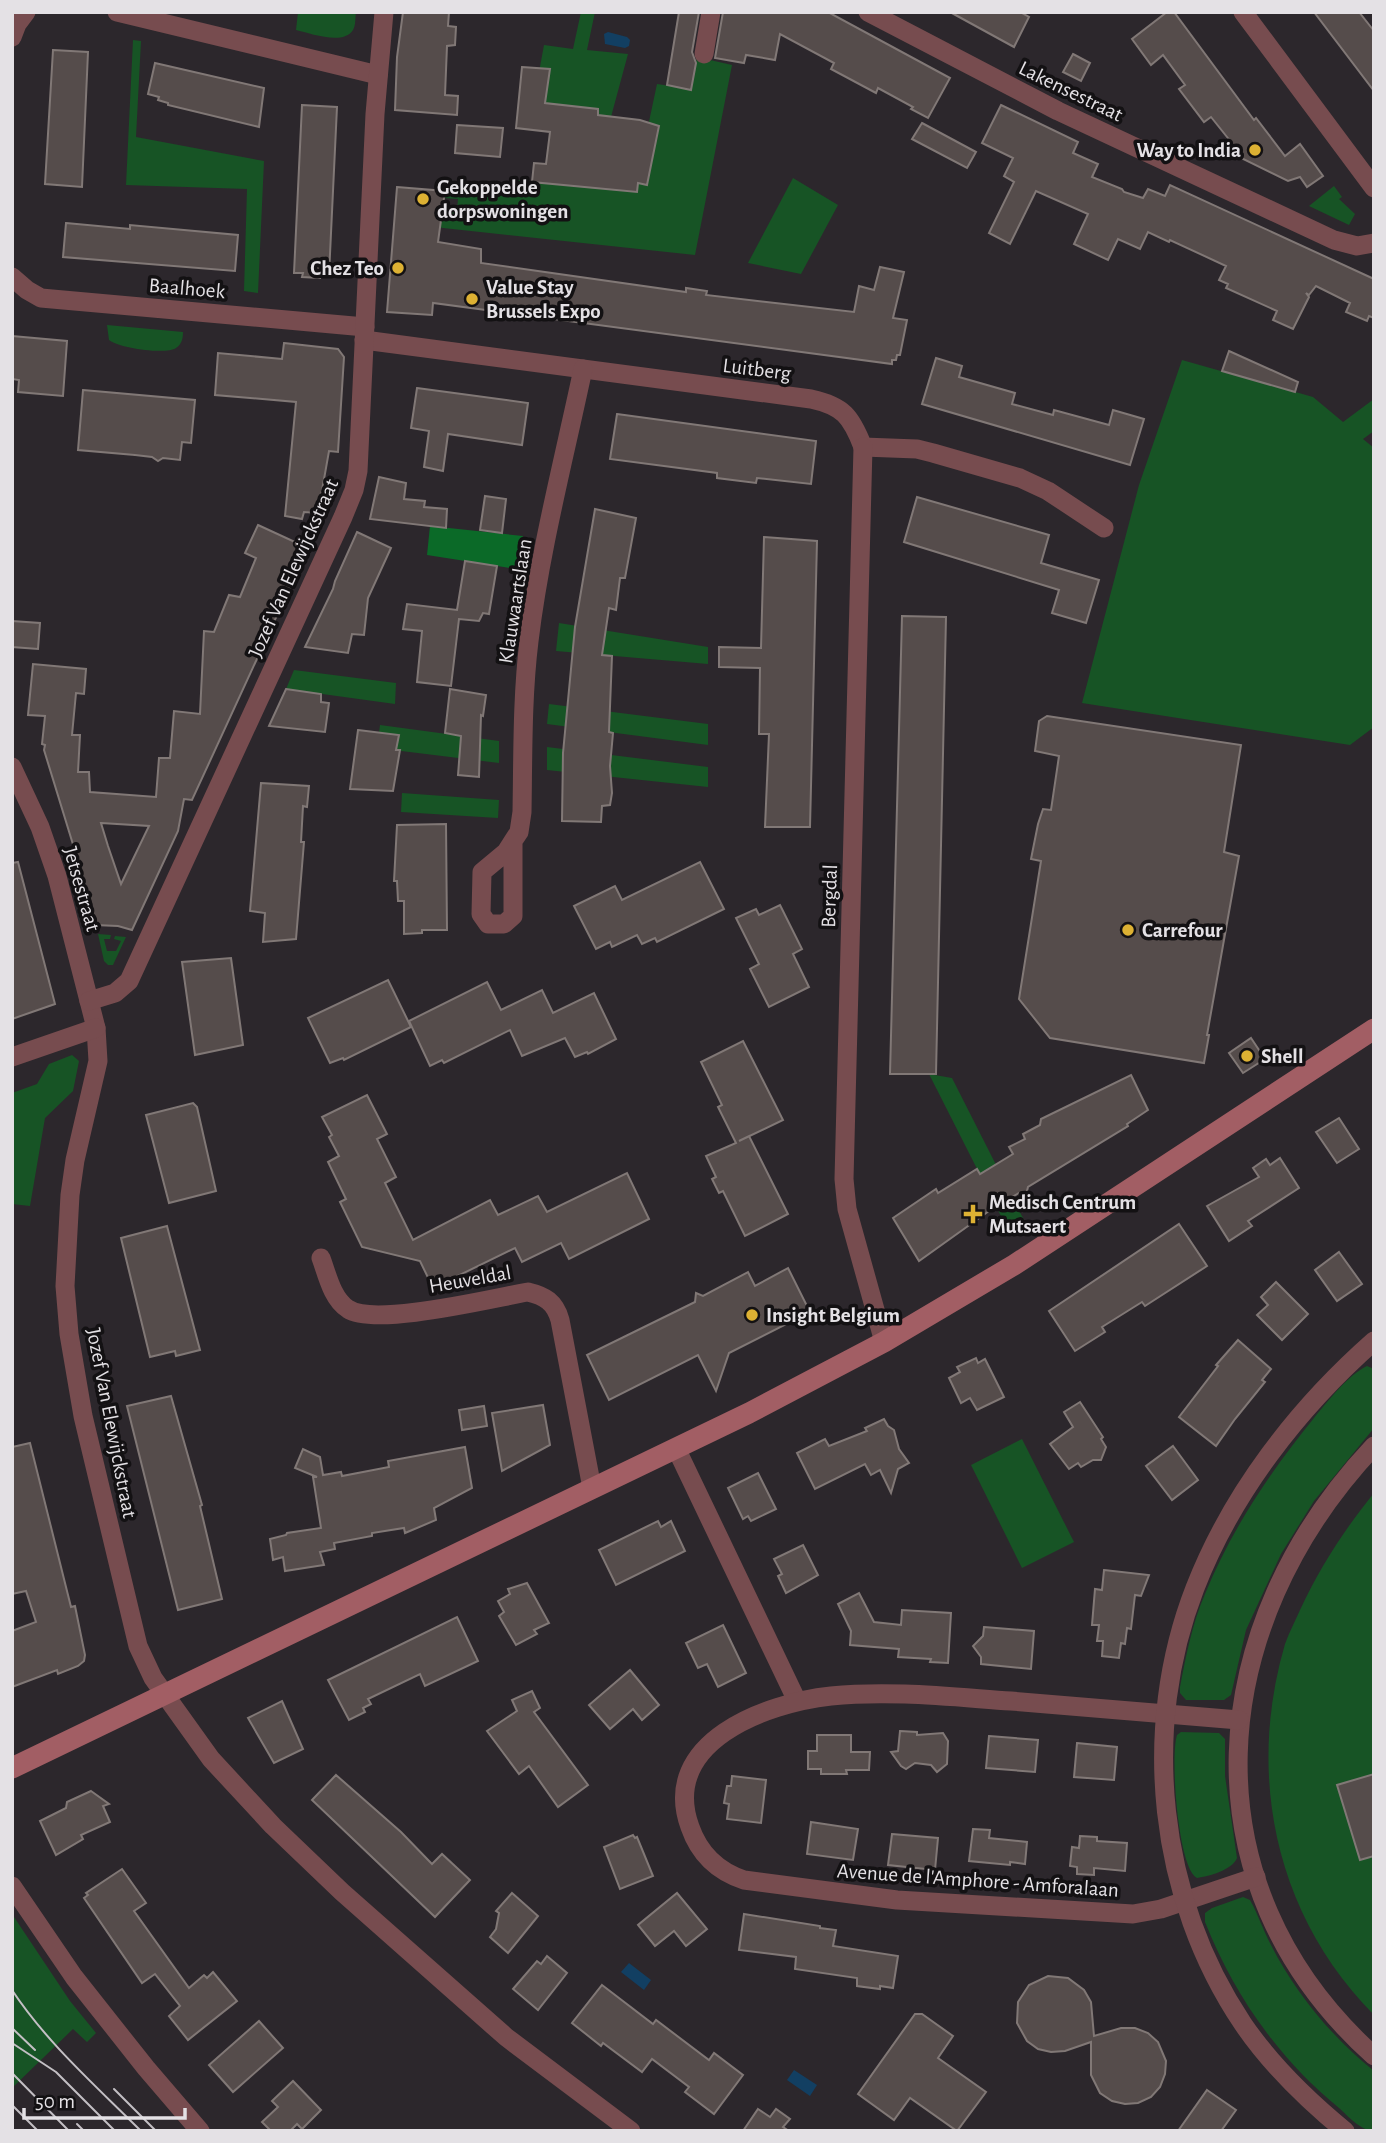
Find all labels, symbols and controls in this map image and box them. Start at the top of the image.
street label: Lakensestraat [1015,57,1126,126]
place label: Way to India [1136,140,1241,161]
marker: Way to India [1247,142,1263,158]
place label: Gekoppelde dorpswoningen [437,177,568,222]
marker: Gekoppelde dorpswoningen [415,191,431,207]
place label: Chez Teo [310,258,384,279]
marker: Chez Teo [390,260,406,276]
street label: Baalhoek [148,275,226,302]
place label: Value Stay Brussels Expo [486,277,601,322]
marker: Value Stay Brussels Expo [464,291,480,307]
street label: Luitberg [722,355,793,384]
street label: Jozef Van Elewijckstraat [245,475,342,661]
street label: Klauwaartslaan [495,537,536,665]
street label: Jetsestraat [59,844,104,934]
street label: Bergdal [818,864,841,928]
place label: Carrefour [1142,920,1223,941]
marker: Carrefour [1120,922,1136,938]
place label: Shell [1261,1046,1303,1067]
marker: Shell [1239,1048,1255,1064]
place label: Medisch Centrum Mutsaert [989,1192,1136,1237]
marker: Medisch Centrum Mutsaert [963,1204,983,1224]
street label: Heuveldal [427,1262,513,1297]
place label: Insight Belgium [766,1305,900,1326]
marker: Insight Belgium [744,1307,760,1323]
street label: Jozef Van Elewijckstraat [83,1326,140,1520]
street label: Avenue de l'Amphore - Amforalaan [836,1860,1120,1901]
scale bar [24,2076,186,2120]
text: 50 m [35,2091,75,2112]

